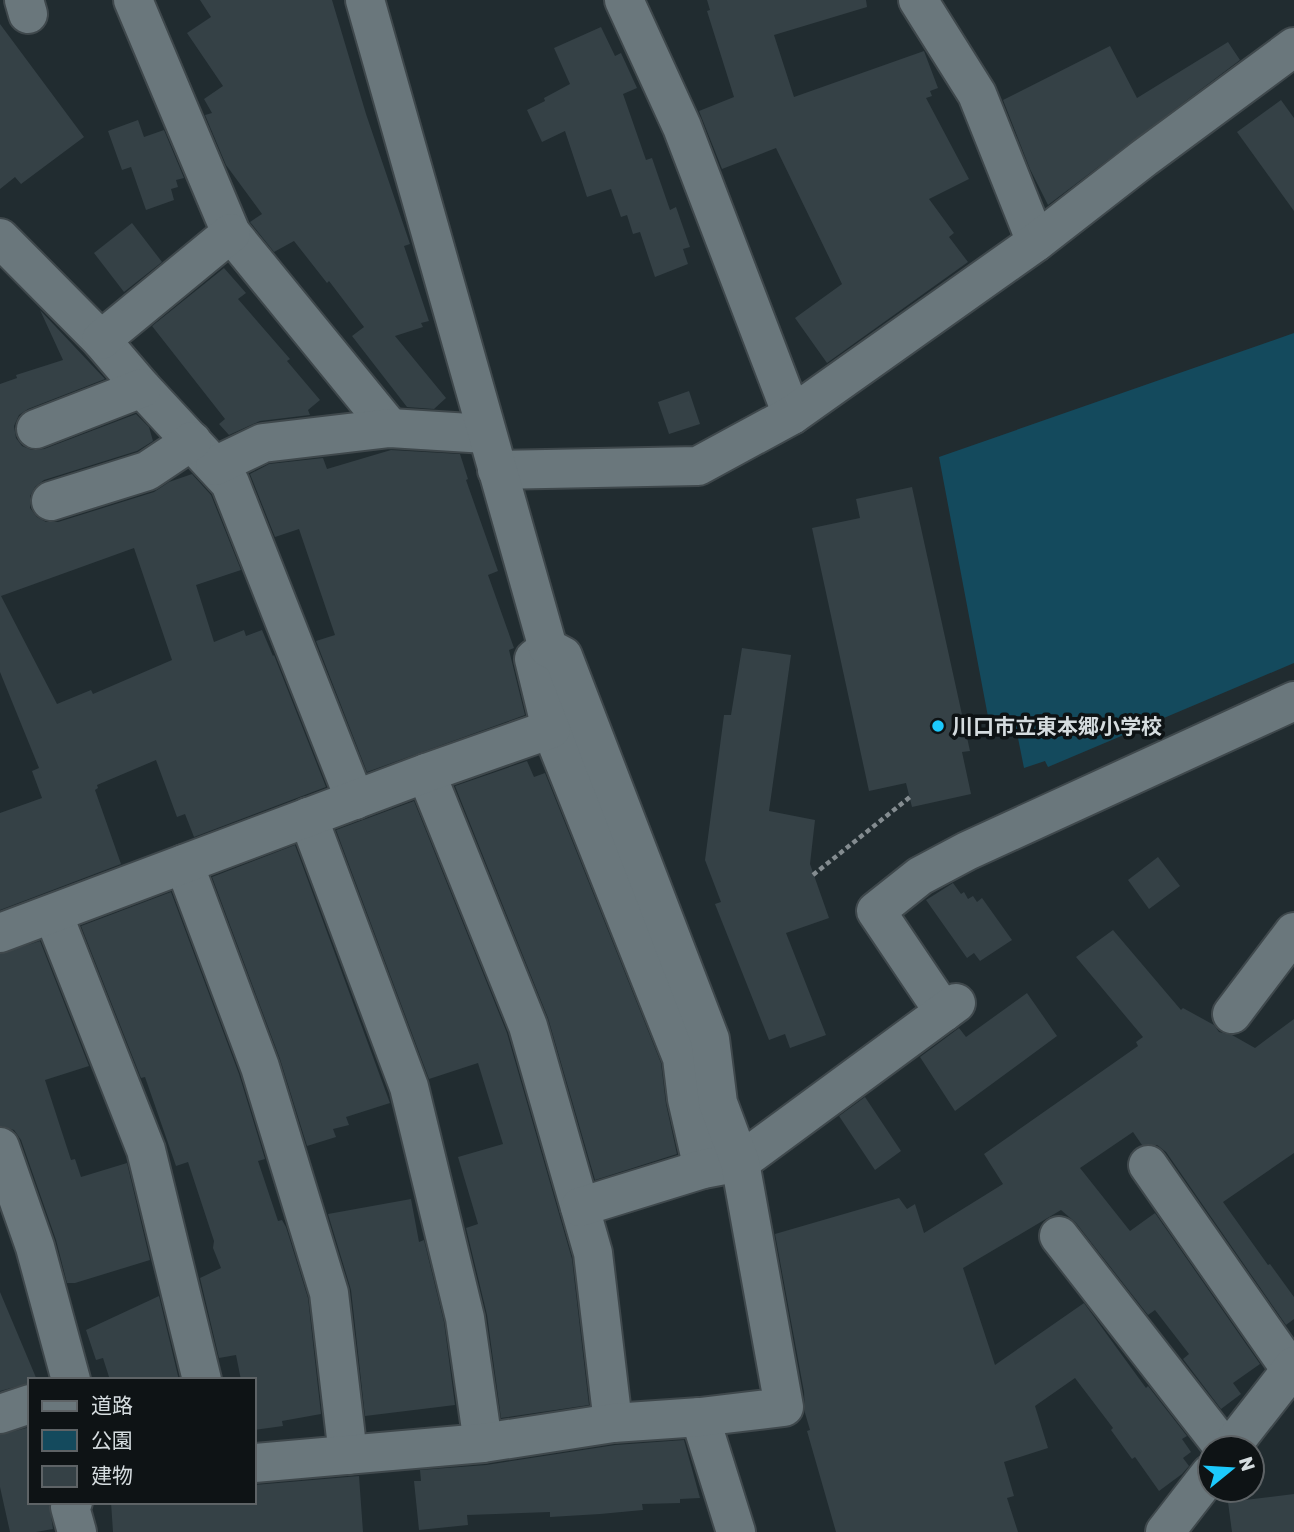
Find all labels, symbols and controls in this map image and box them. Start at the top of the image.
place label: 川口市立東本郷小学校 [952,714,1162,739]
marker: 川口市立東本郷小学校 [930,718,946,734]
legend [28,1378,256,1504]
text: 道路 [91,1393,133,1418]
text: 公園 [91,1428,133,1453]
north arrow [1196,1434,1266,1504]
text: N [1234,1454,1260,1474]
text: 建物 [91,1463,133,1488]

